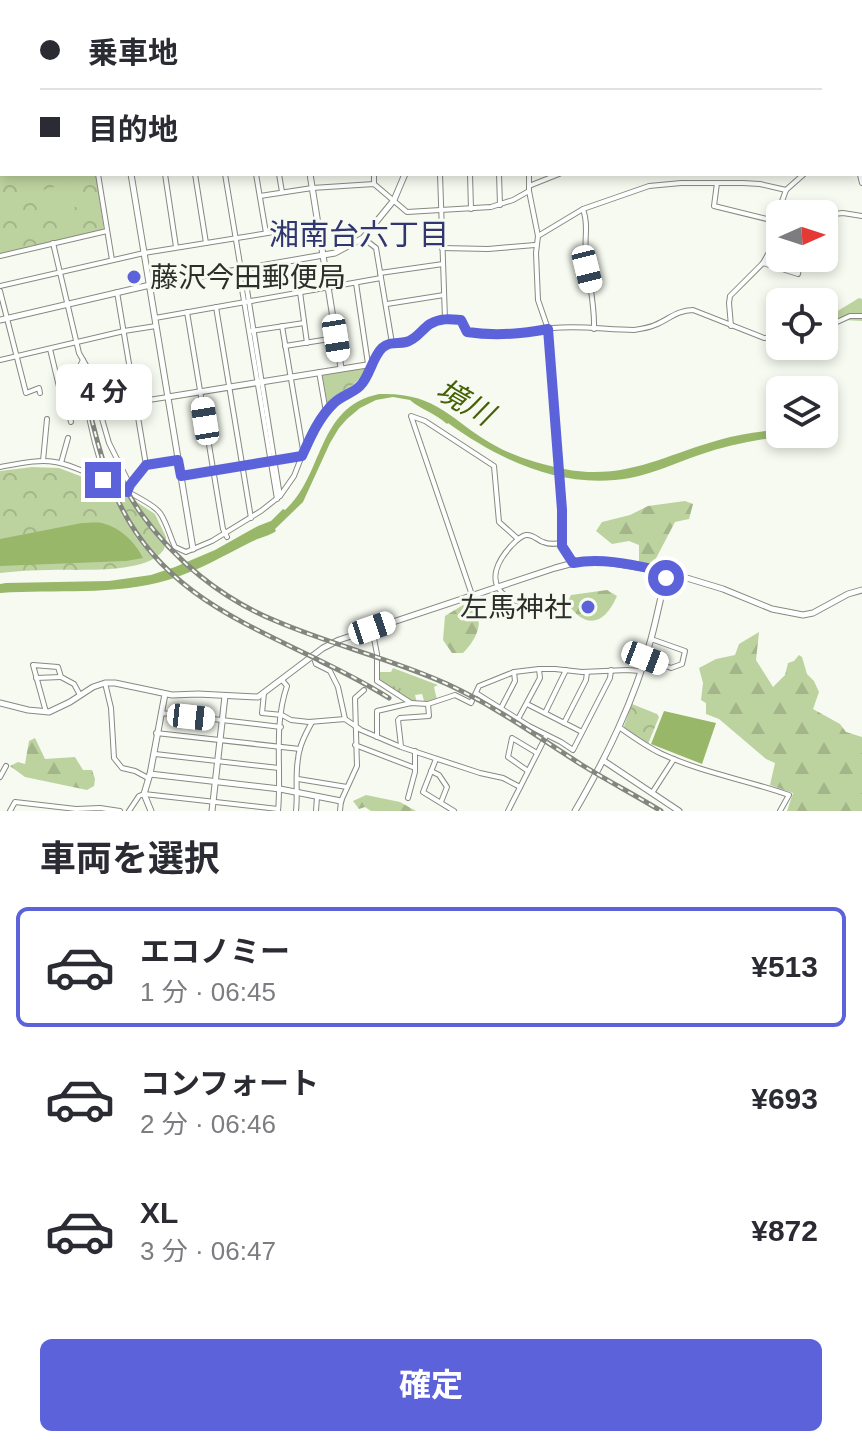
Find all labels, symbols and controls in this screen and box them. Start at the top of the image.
text: 乗車地 [88,36,178,69]
text: 目的地 [88,113,178,146]
north arrow [766,200,838,272]
map controls [766,200,838,448]
district label: 湘南台六丁目 [269,218,449,251]
car [570,243,604,295]
place label: 藤沢今田郵便局 [150,262,346,293]
marker: 藤沢今田郵便局 [125,268,143,286]
button: locate [766,288,838,360]
car [320,312,352,364]
callout: 4 分 [55,364,151,420]
water label: 境川 [431,373,502,433]
button: layers [766,376,838,448]
text: 4 分 [80,377,128,407]
car [189,395,221,447]
route end [85,462,121,498]
route start [648,560,684,596]
place label: 左馬神社 [460,592,572,623]
marker: 左馬神社 [579,598,597,616]
car [345,609,399,647]
car [618,638,672,678]
car [166,703,216,731]
text: 車両を選択 [40,838,220,879]
icon: car [44,931,116,1003]
text: エコノミー [140,935,290,968]
text: ¥513 [751,950,818,983]
text: 1 分 · 06:45 [140,977,276,1007]
icon: car [44,1063,116,1135]
text: コンフォート [140,1067,319,1100]
text: ¥693 [751,1082,818,1115]
text: 2 分 · 06:46 [140,1109,276,1139]
icon: car [44,1195,116,1267]
text: XL [140,1196,178,1229]
text: ¥872 [751,1214,818,1247]
text: 3 分 · 06:47 [140,1236,276,1266]
button: 確定 [40,1339,822,1431]

